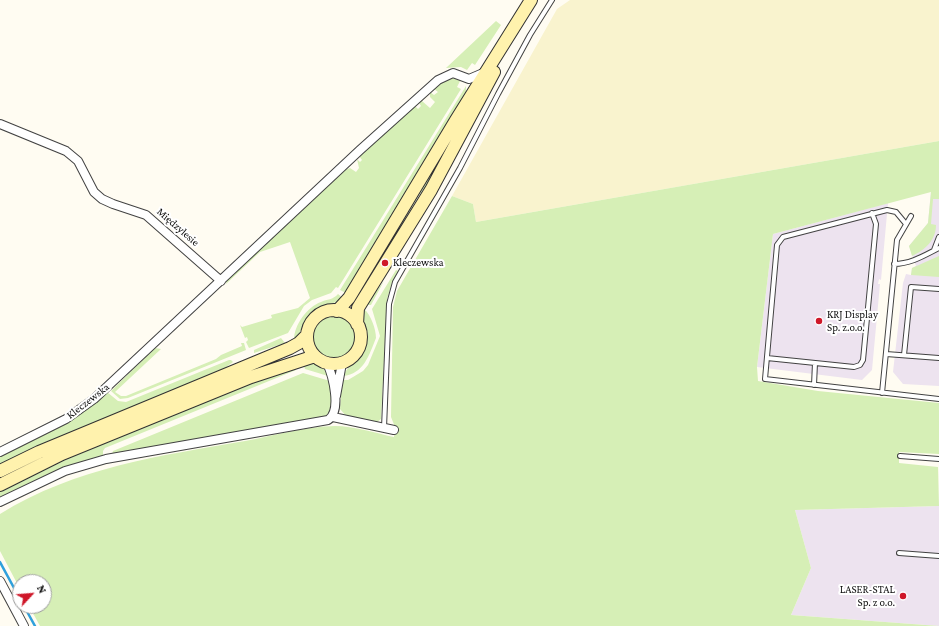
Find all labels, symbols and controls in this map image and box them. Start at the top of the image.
street label: Międzylesie [154,205,202,249]
place label: Kleczewska [393,256,444,270]
marker: Kleczewska [380,258,390,268]
place label: KRJ Display Sp. z.o.o. [827,308,878,334]
marker: KRJ Display Sp. z.o.o. [814,316,824,326]
street label: Kleczewska [64,380,112,422]
north arrow [12,574,52,614]
text: N [35,583,49,595]
place label: LASER-STAL Sp. z o.o. [840,583,895,609]
marker: LASER-STAL Sp. z o.o. [898,591,908,601]

